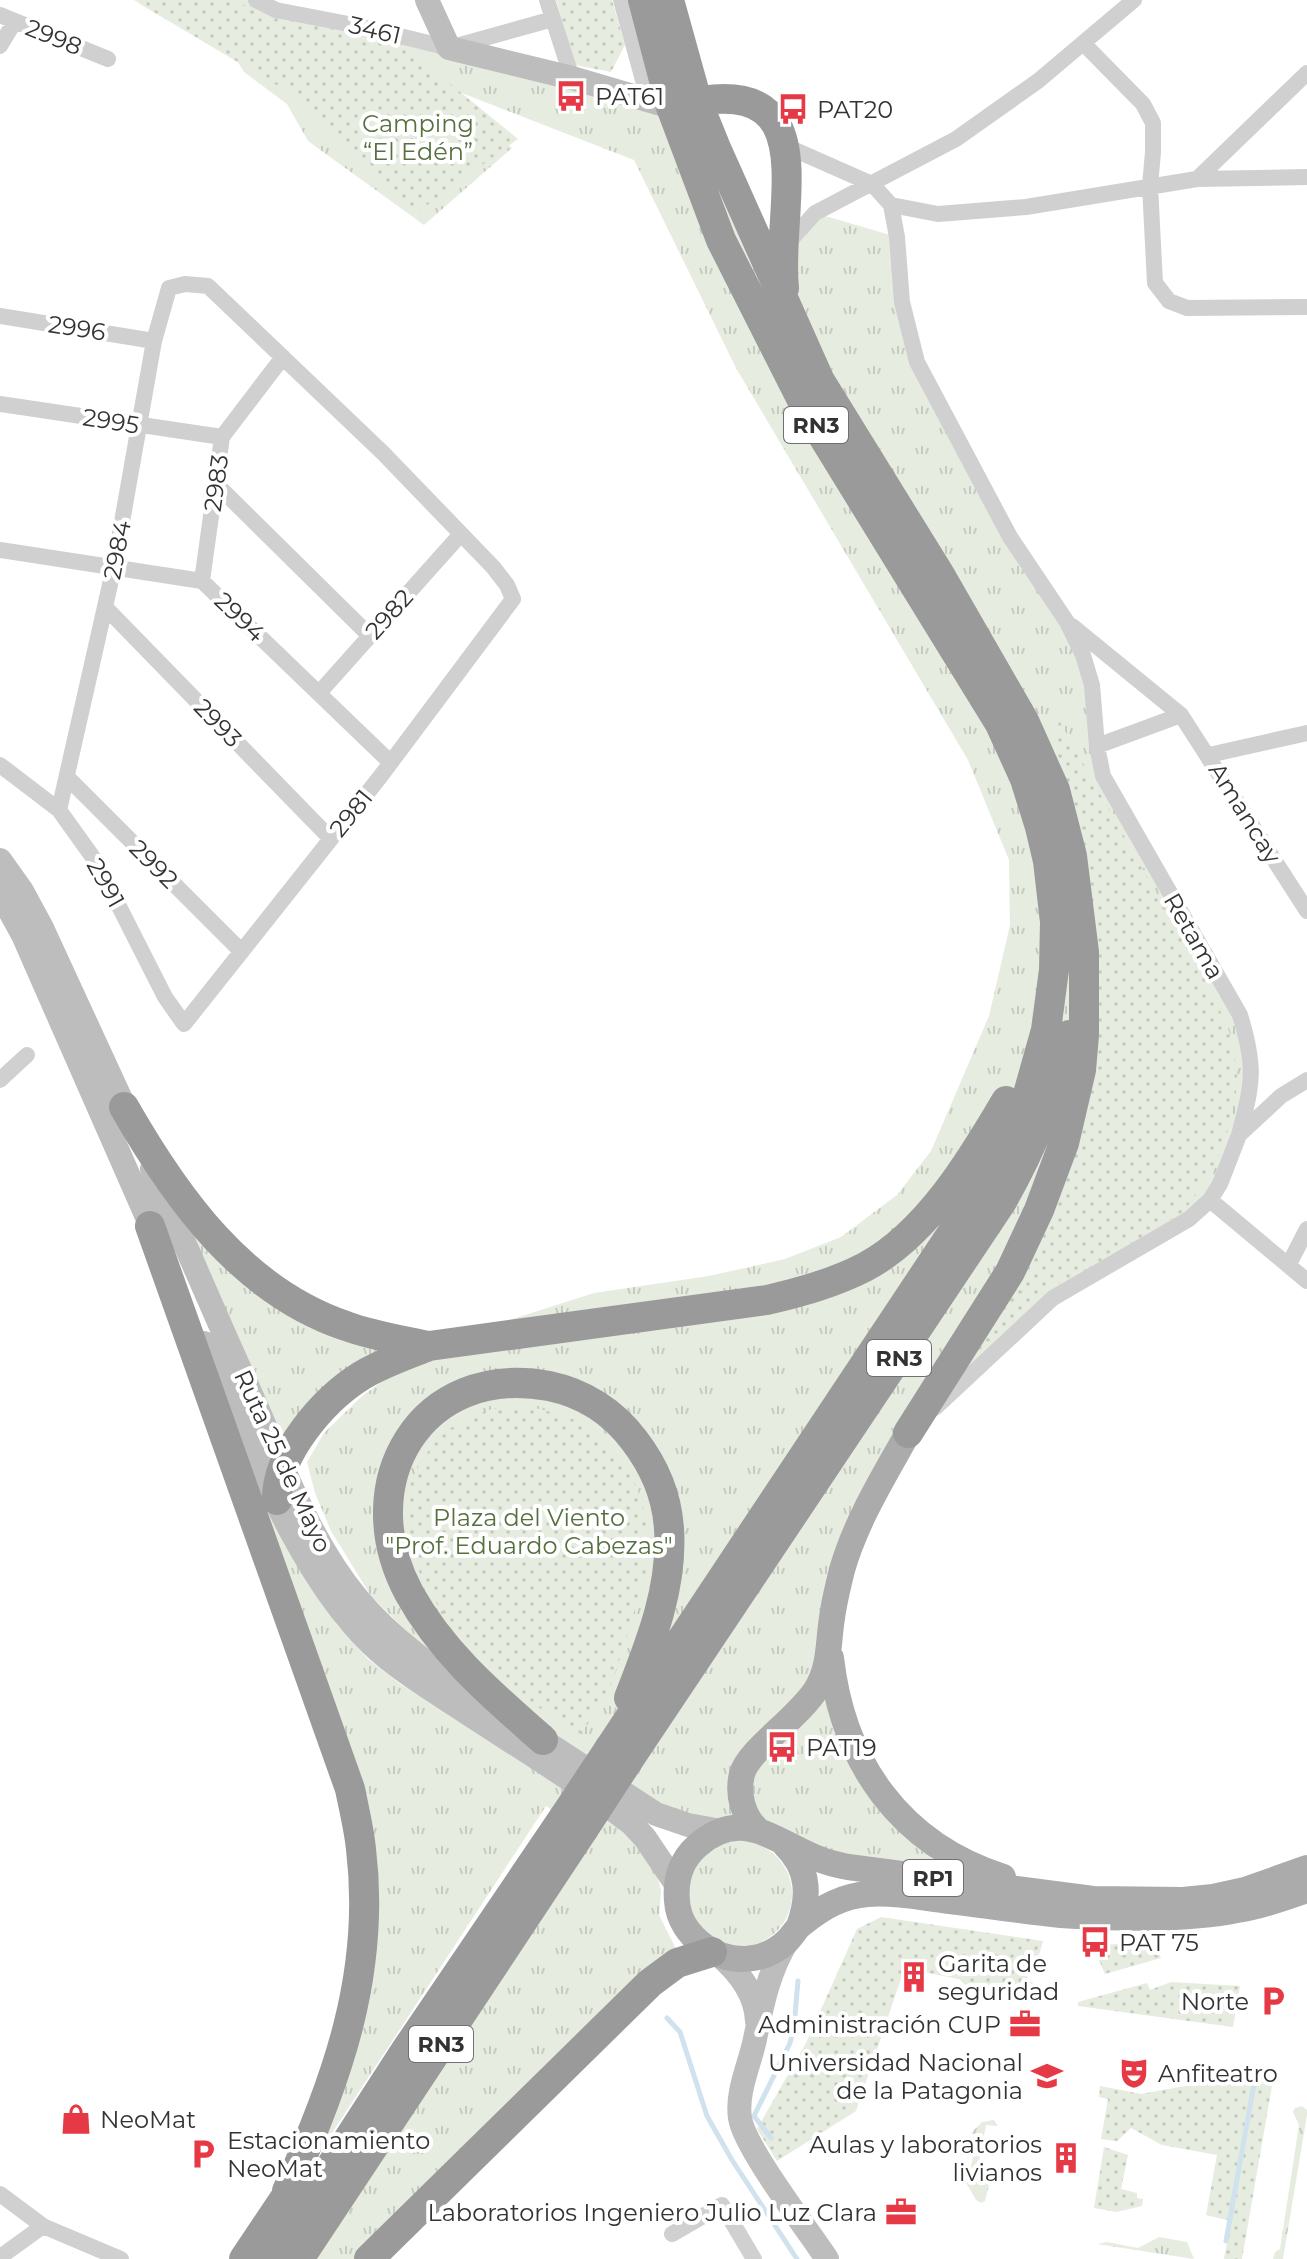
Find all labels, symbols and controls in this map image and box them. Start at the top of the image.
street label: 3461 [346,10,404,50]
street label: 2998 [22,13,86,61]
bus stop icon: PAT61 [554,79,588,113]
place label: PAT61 [595,82,664,111]
bus stop icon: PAT20 [776,92,810,126]
place label: PAT20 [817,95,893,124]
park label: Camping “El Edén” [362,109,474,166]
street label: 2996 [46,309,108,347]
street label: 2995 [81,402,141,440]
road number: RN3 [784,407,848,443]
street label: 2983 [198,453,234,513]
street label: 2984 [97,518,137,582]
street label: 2982 [359,583,419,645]
street label: 2994 [209,586,271,648]
street label: 2993 [188,693,248,753]
street label: Amancay [1203,757,1287,869]
street label: 2981 [323,784,379,842]
street label: 2992 [124,834,184,894]
street label: 2991 [81,853,131,913]
street label: Retama [1158,888,1230,984]
road number: RN3 [867,1340,931,1376]
street label: Ruta 25 de Mayo [228,1365,338,1557]
park label: Plaza del Viento "Prof. Eduardo Cabezas" [385,1503,673,1560]
bus stop icon: PAT19 [765,1730,799,1764]
place label: PAT19 [806,1733,877,1762]
road number: RP1 [903,1860,963,1896]
bus stop icon: PAT 75 [1078,1925,1112,1959]
place label: PAT 75 [1119,1928,1199,1957]
place label: Garita de seguridad [938,1949,1059,2006]
building icon: Garita de seguridad [897,1960,931,1994]
parking icon: Norte [1256,1984,1290,2018]
place label: Norte [1181,1987,1249,2016]
office icon: Administración CUP [1008,2007,1042,2041]
place label: Administración CUP [758,2010,1001,2039]
road number: RN3 [409,2026,473,2062]
place label: Universidad Nacional de la Patagonia [768,2048,1023,2105]
theatre icon: Anfiteatro [1117,2056,1151,2090]
school or university icon: Universidad Nacional de la Patagonia [1030,2059,1064,2093]
place label: Anfiteatro [1158,2059,1278,2088]
shop icon: NeoMat [59,2102,93,2136]
place label: NeoMat [100,2105,196,2134]
place label: Estacionamiento NeoMat [227,2126,430,2183]
place label: Aulas y laboratorios livianos [809,2130,1042,2187]
parking icon: Estacionamiento NeoMat [186,2137,220,2171]
building icon: Aulas y laboratorios livianos [1049,2141,1083,2175]
office icon: Laboratorios Ingeniero Julio Luz Clara [884,2195,918,2229]
place label: Laboratorios Ingeniero Julio Luz Clara [428,2198,877,2227]

